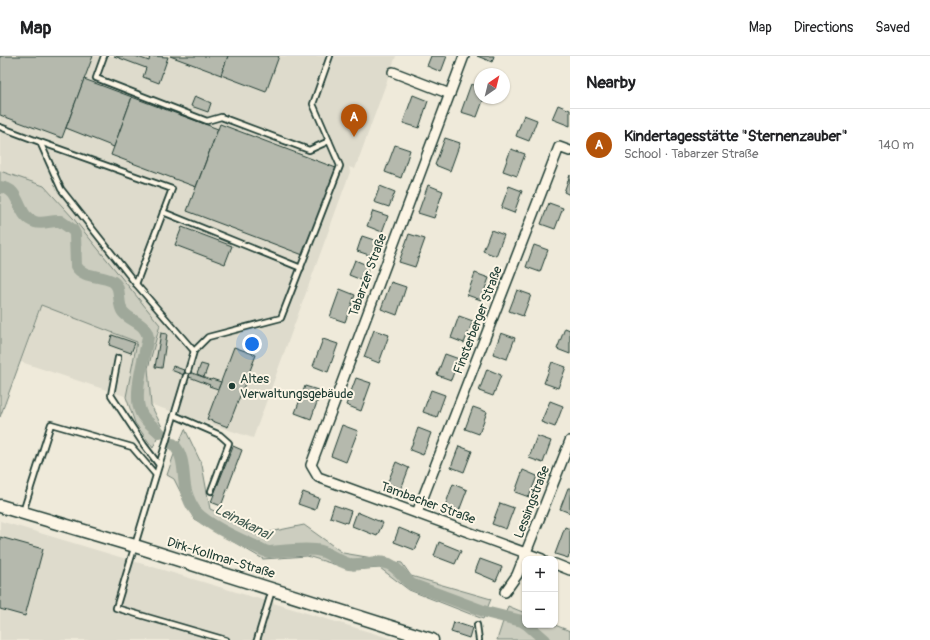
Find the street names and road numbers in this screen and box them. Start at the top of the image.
street label: Tabarzer Straße [346,231,391,319]
street label: Finsterberger Straße [450,263,506,376]
street label: Lessingstraße [511,463,553,541]
street label: Tambacher Straße [378,478,478,528]
street label: Dirk-Kollmar-Straße [165,534,277,582]

